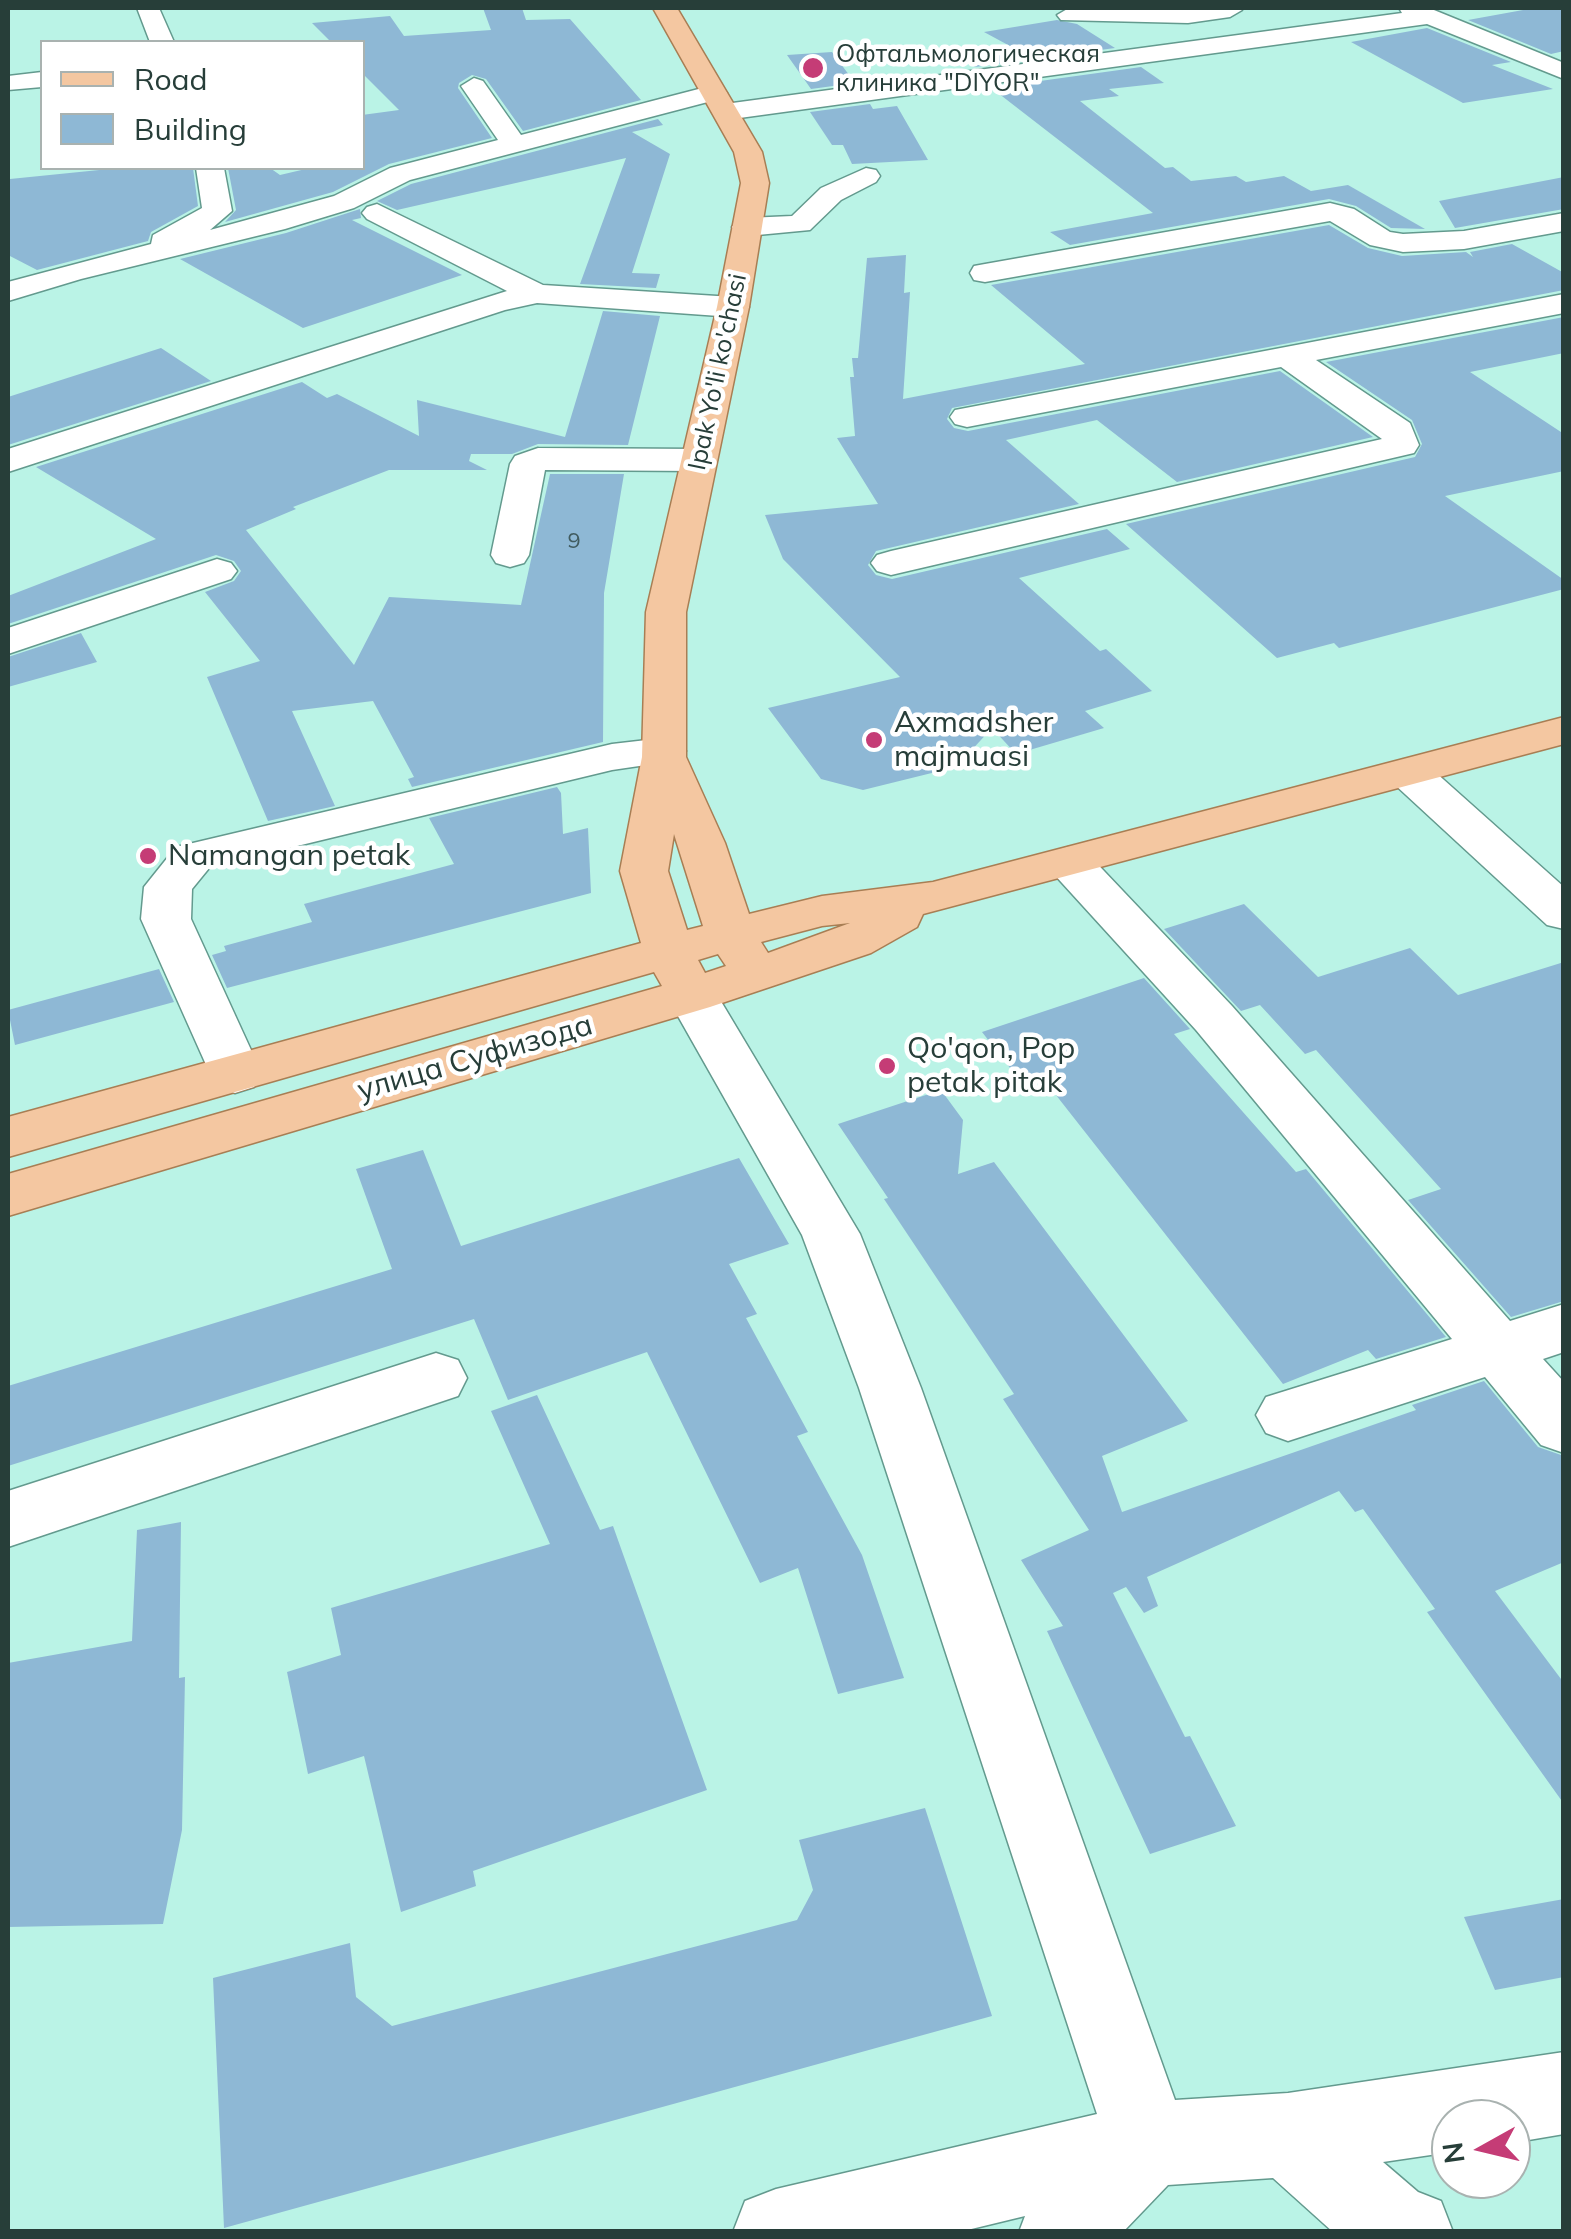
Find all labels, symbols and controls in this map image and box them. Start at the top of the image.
place label: Офтальмологическая клиника "DIYOR" [836,39,1100,98]
legend [40,40,365,170]
marker: Офтальмологическая клиника "DIYOR" [800,55,826,81]
text: Road [134,60,208,98]
text: Building [134,110,247,148]
street label: Ipak Yo'li ko'chasi [683,271,753,473]
house number: 9 [567,528,581,554]
place label: Axmadsher majmuasi [894,705,1053,776]
marker: Axmadsher majmuasi [863,729,885,751]
place label: Namangan petak [168,838,410,874]
marker: Namangan petak [137,845,159,867]
street label: улица Суфизода [353,1007,597,1109]
place label: Qo'qon, Pop petak pitak [907,1031,1075,1102]
marker: Qo'qon, Pop petak pitak [876,1055,898,1077]
north arrow [1431,2099,1531,2199]
text: N [1434,2140,1472,2166]

